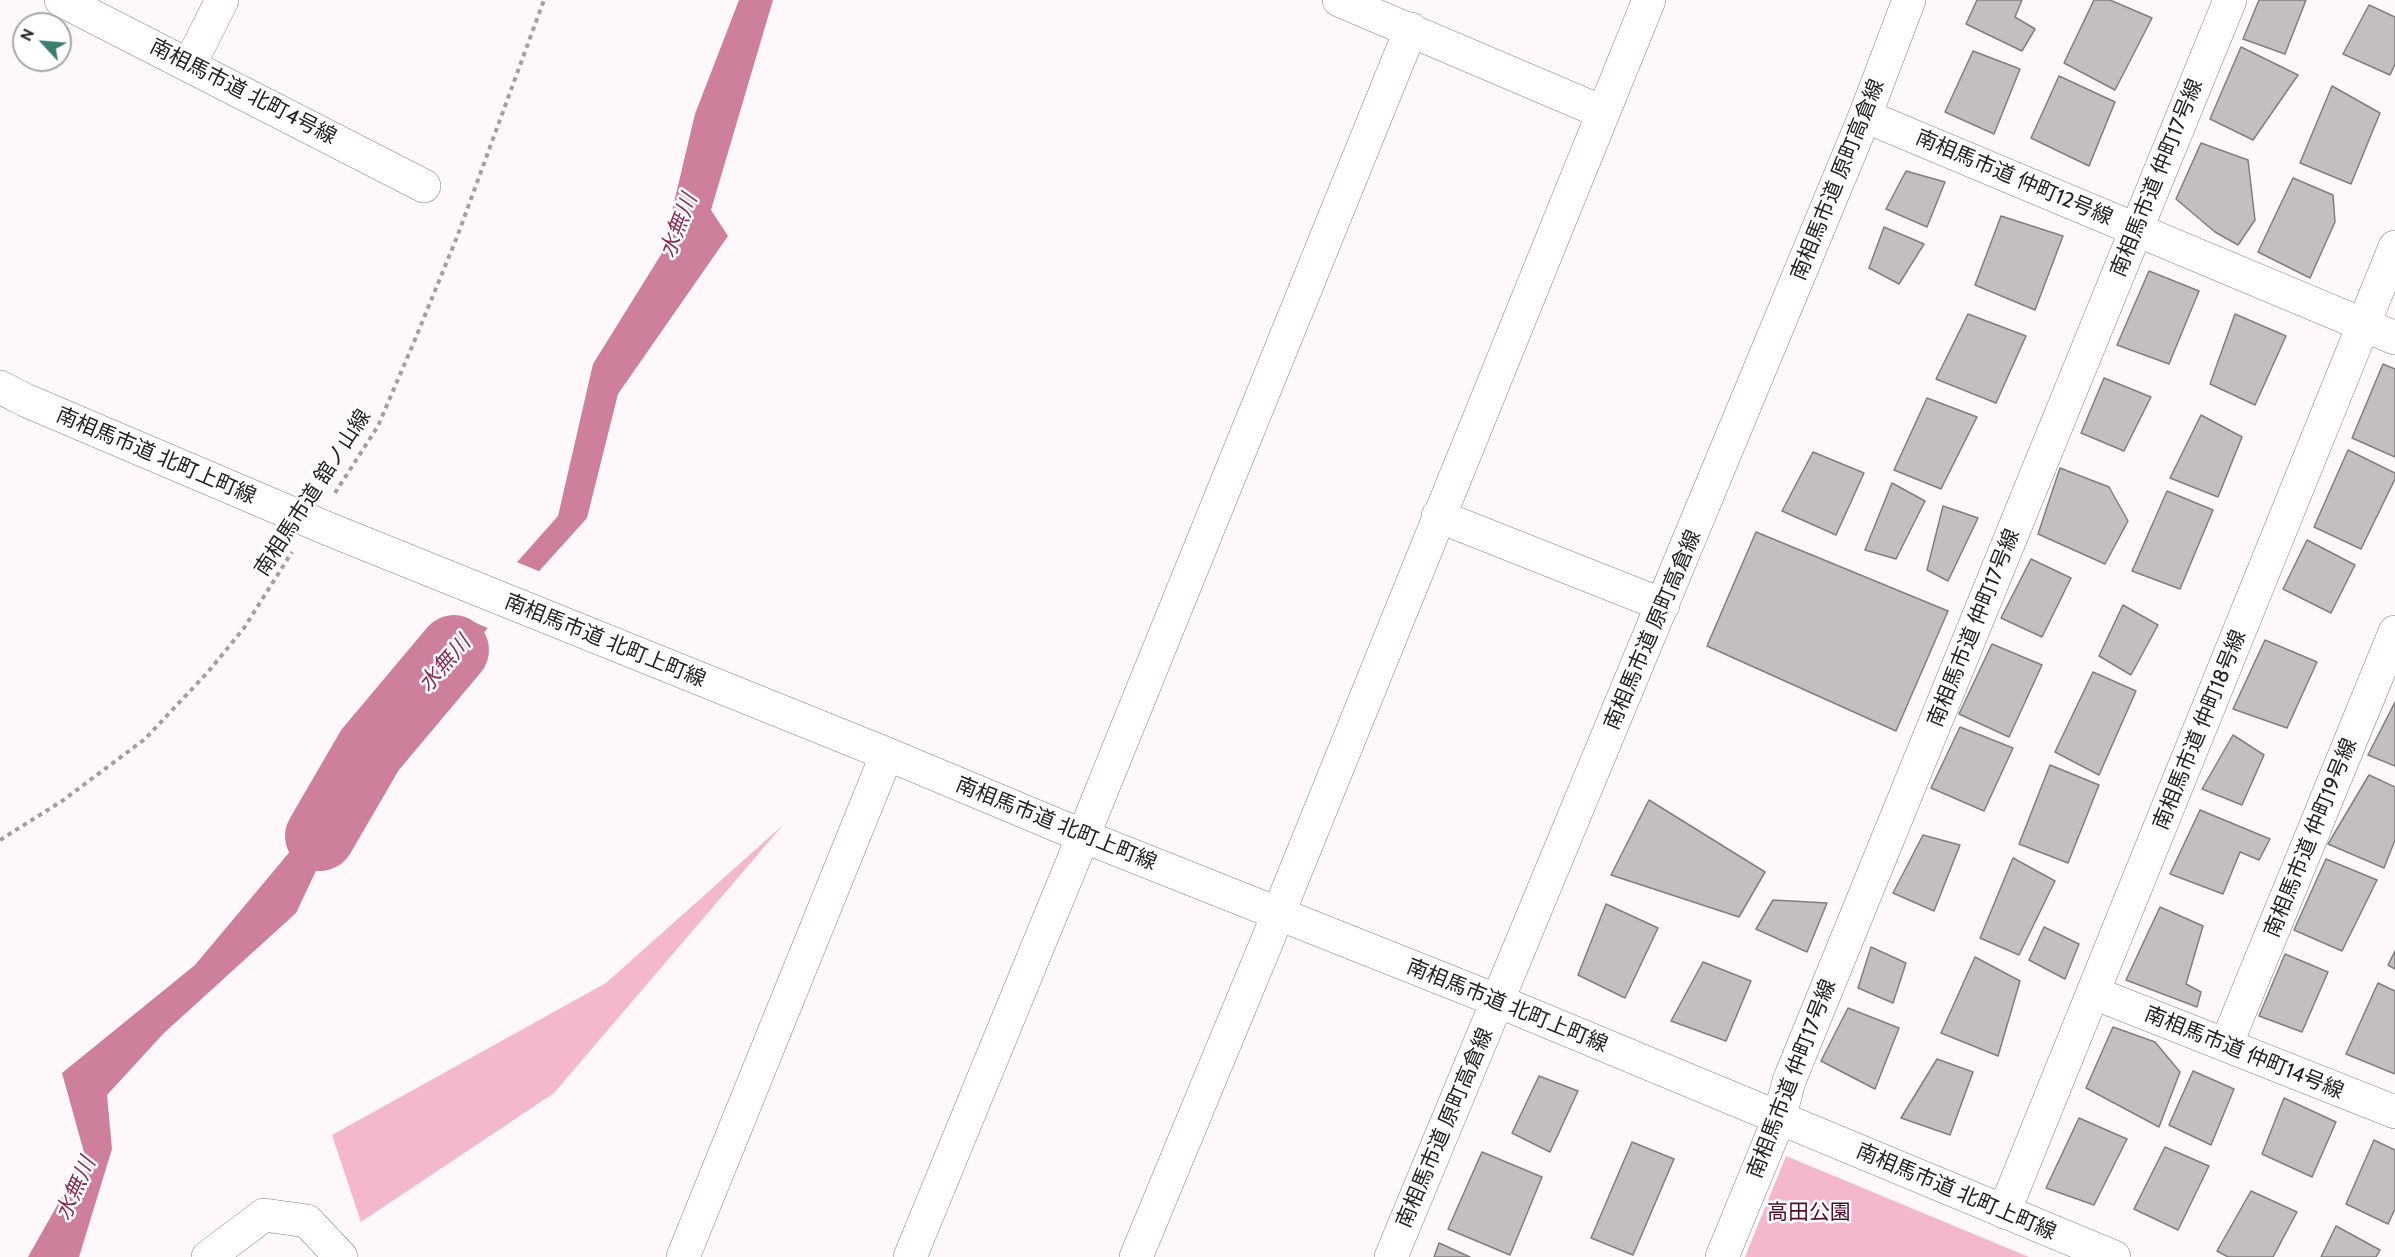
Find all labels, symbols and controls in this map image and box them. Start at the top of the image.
north arrow [12,12,72,72]
text: N [16,26,38,44]
street label: 南相馬市道 北町4号線 [146,34,340,150]
street label: 南相馬市道 仲町17号線 [2106,75,2208,281]
street label: 南相馬市道 原町高倉線 [1786,76,1890,284]
street label: 南相馬市道 仲町12号線 [1912,125,2116,231]
water label: 水無川 [655,190,703,262]
street label: 南相馬市道 北町上町線 [52,402,260,510]
street label: 南相馬市道 舘ノ山線 [250,405,376,581]
street label: 南相馬市道 仲町17号線 [1923,525,2025,731]
street label: 南相馬市道 原町高倉線 [1599,526,1707,734]
street label: 南相馬市道 北町上町線 [501,589,709,693]
street label: 南相馬市道 仲町18号線 [2148,626,2252,834]
water label: 水無川 [413,630,477,698]
street label: 南相馬市道 仲町19号線 [2260,735,2362,941]
street label: 南相馬市道 北町上町線 [952,772,1160,876]
street label: 南相馬市道 北町上町線 [1403,954,1611,1058]
street label: 南相馬市道 仲町17号線 [1742,976,1842,1182]
street label: 南相馬市道 仲町14号線 [2141,1001,2347,1105]
street label: 南相馬市道 原町高倉線 [1391,1024,1499,1232]
street label: 南相馬市道 北町上町線 [1852,1138,2060,1246]
water label: 水無川 [51,1153,101,1225]
park label: 高田公園 [1767,1200,1851,1226]

